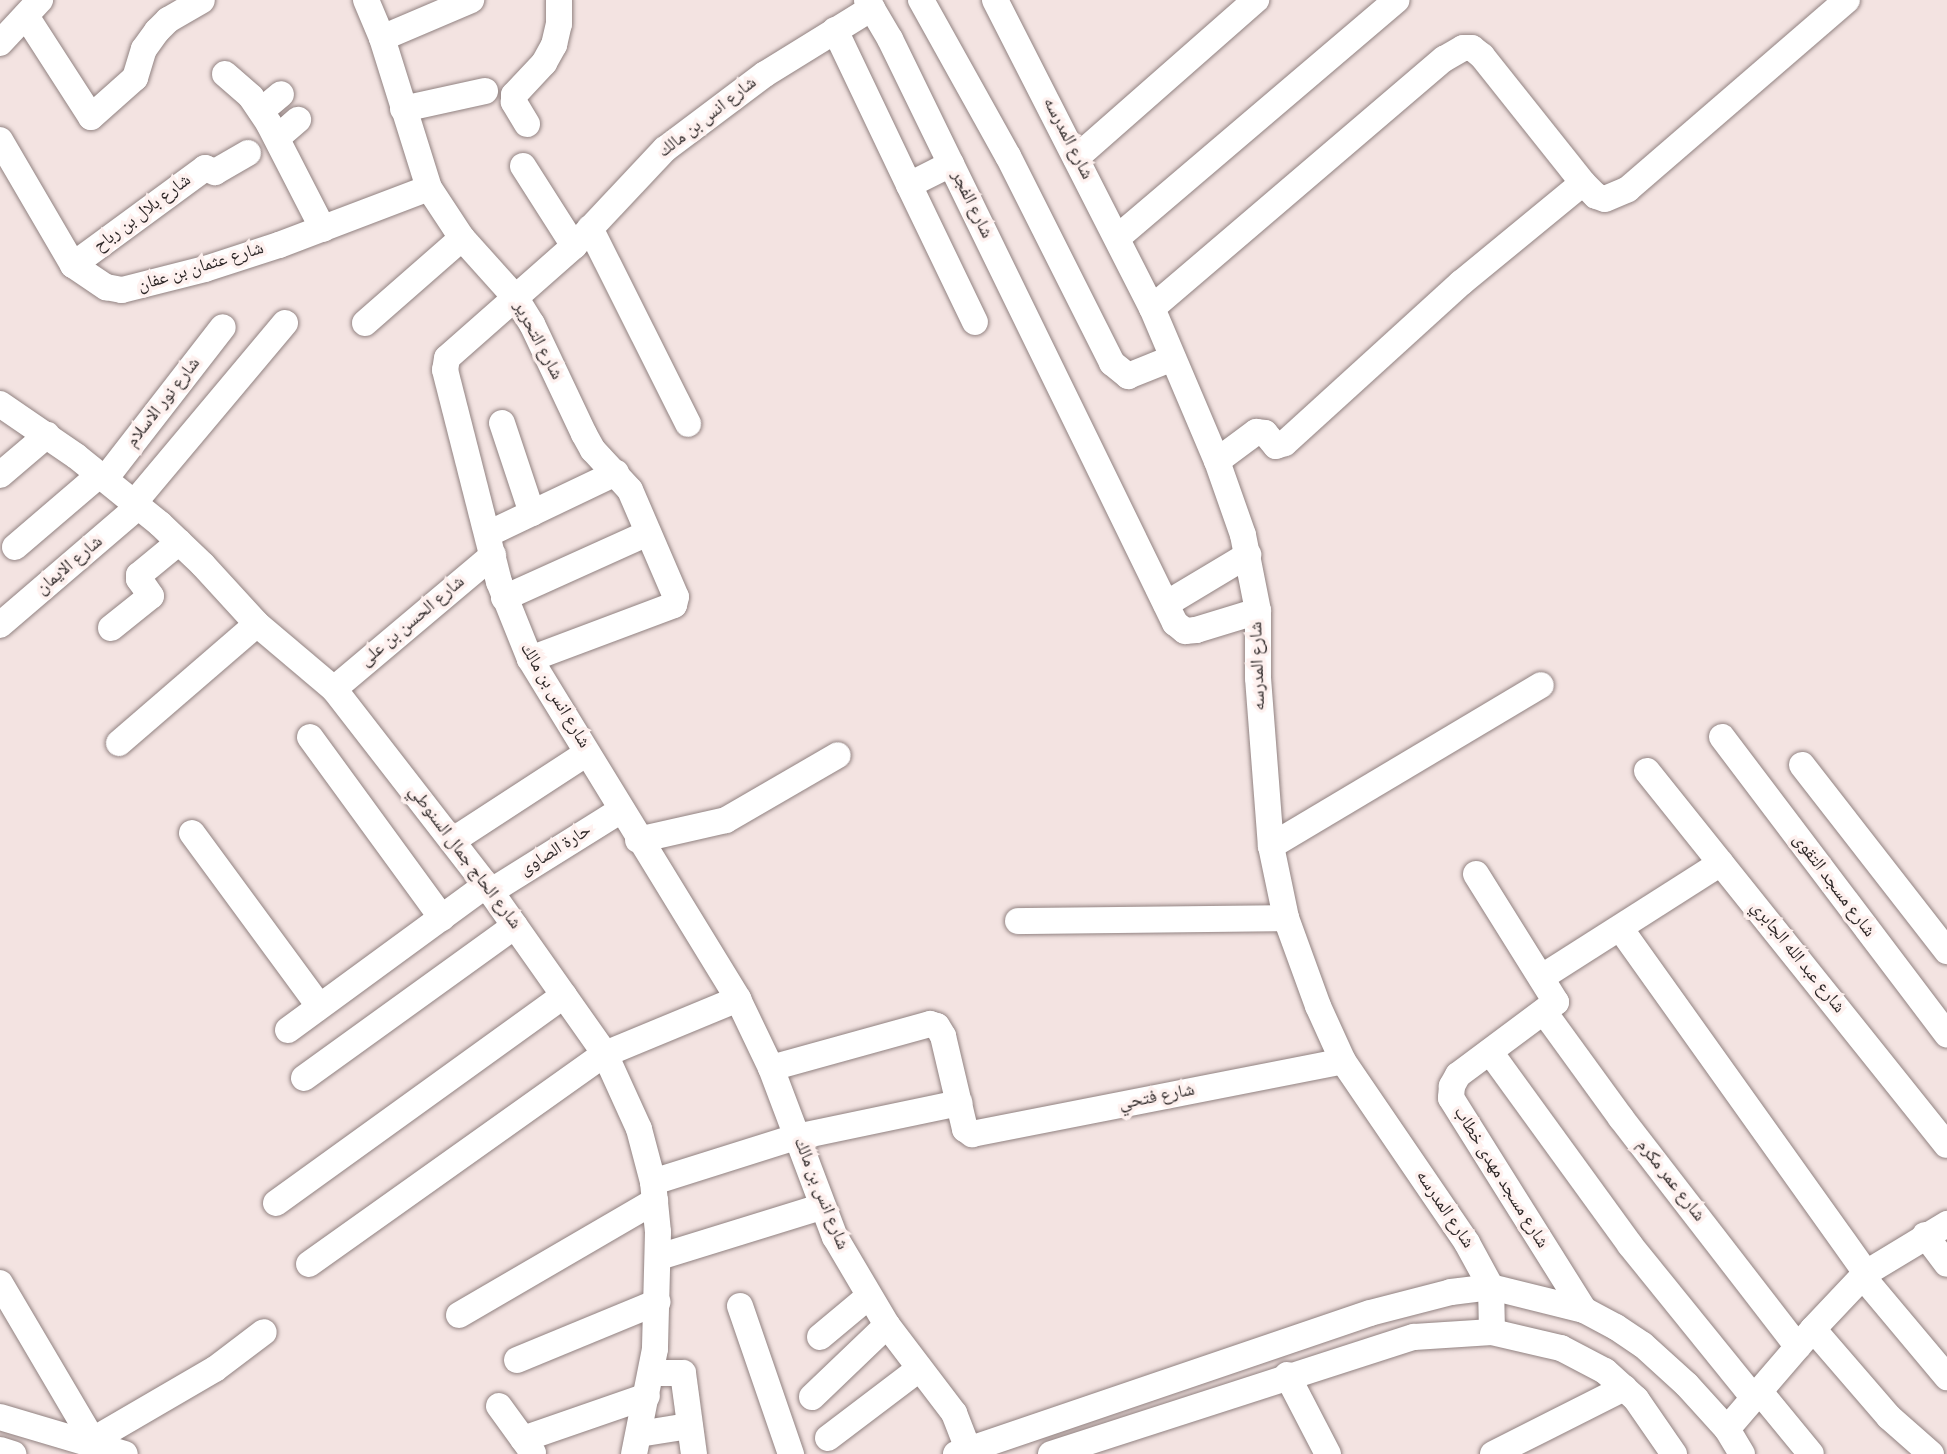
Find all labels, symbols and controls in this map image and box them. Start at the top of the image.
street label: شارع انس بن مالك [654,73,762,163]
street label: شارع المدرسه [1037,94,1097,184]
street label: شارع الفجر [945,168,997,242]
street label: شارع بلال بن رباح [90,170,196,258]
street label: شارع عثمان بن عفان [135,239,267,297]
street label: شارع التحرير [507,298,567,384]
street label: شارع نور الاسلام [122,354,206,452]
street label: شارع الايمان [32,532,108,600]
street label: شارع الحسن بن على [356,572,470,672]
street label: شارع المدرسه [1247,621,1271,711]
street label: شارع انس بن مالك [514,639,594,753]
street label: شارع الحاج جمال السنوطي [403,782,525,934]
street label: حارة الصاوى [516,821,596,881]
street label: شارع مسجد التقوى [1787,830,1879,942]
street label: شارع عبد الله الجابري [1745,898,1849,1018]
street label: شارع فتحي [1117,1080,1197,1116]
street label: شارع مسجد مهدى خطاب [1448,1103,1552,1253]
street label: شارع انس بن مالك [788,1135,852,1253]
street label: شارع عمر مكرم [1631,1136,1709,1226]
street label: شارع المدرسه [1410,1167,1478,1253]

